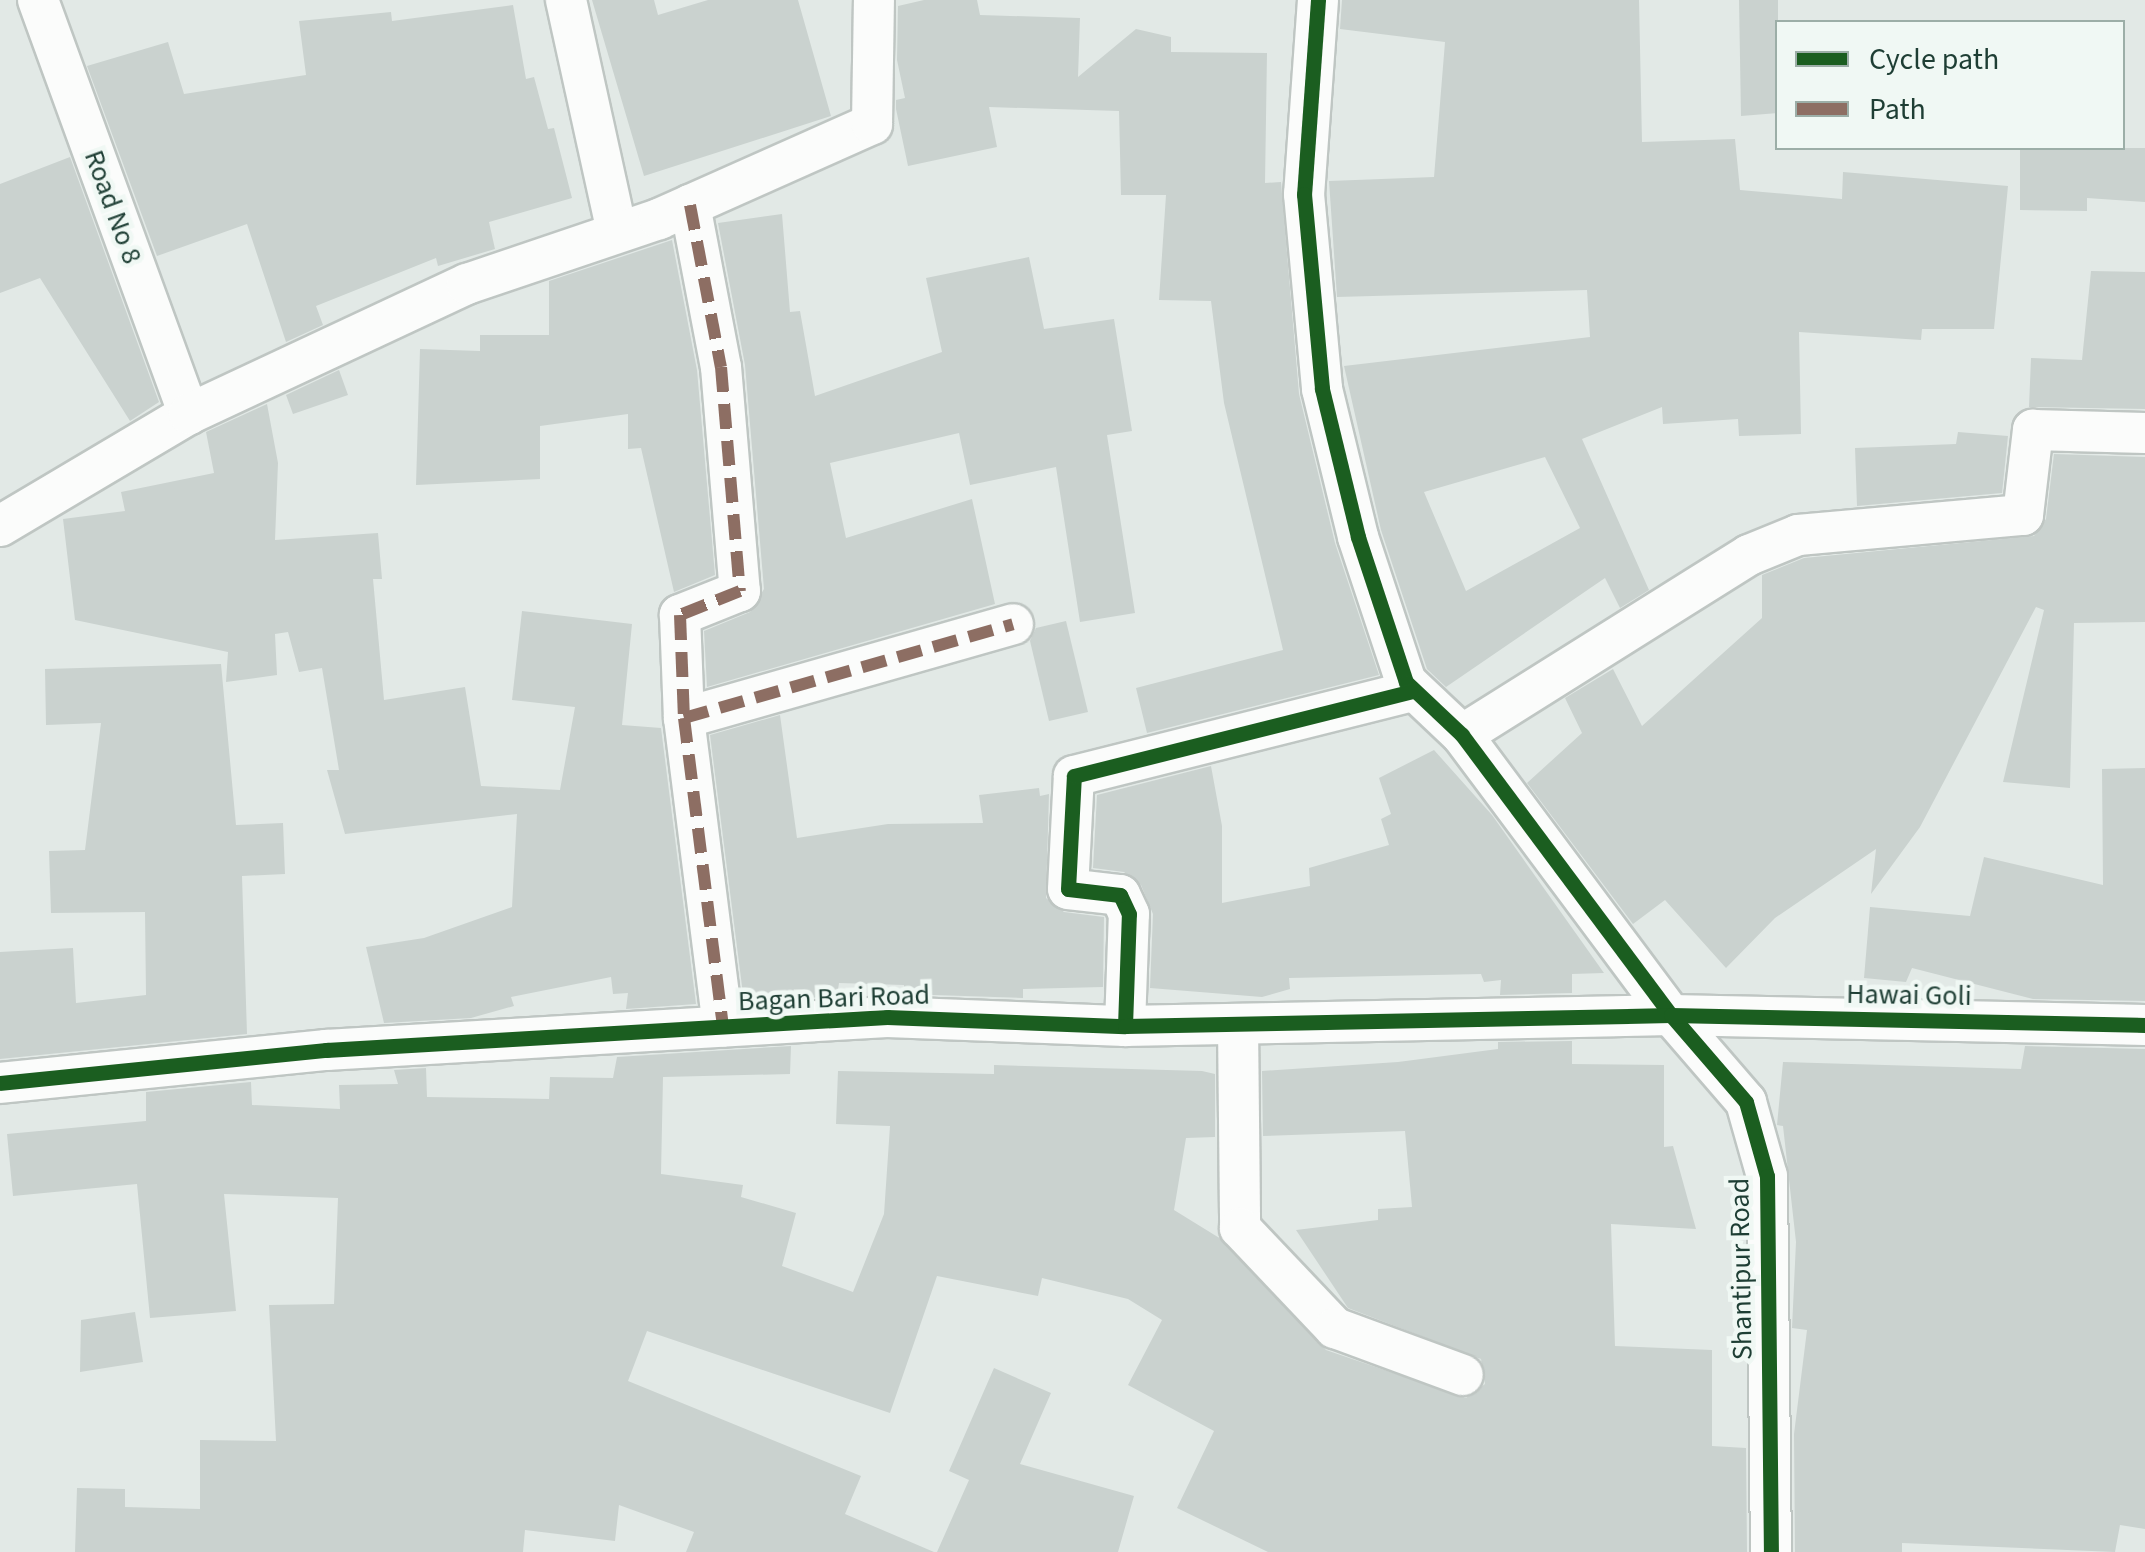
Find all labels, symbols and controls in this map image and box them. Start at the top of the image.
legend [1775,20,2125,150]
text: Cycle path [1869,38,1999,81]
text: Path [1869,88,1926,131]
street label: Road No 8 [77,146,149,268]
street label: Hawai Goli [1846,977,1972,1013]
street label: Bagan Bari Road [737,978,931,1018]
street label: Shantipur Road [1723,1178,1759,1360]

